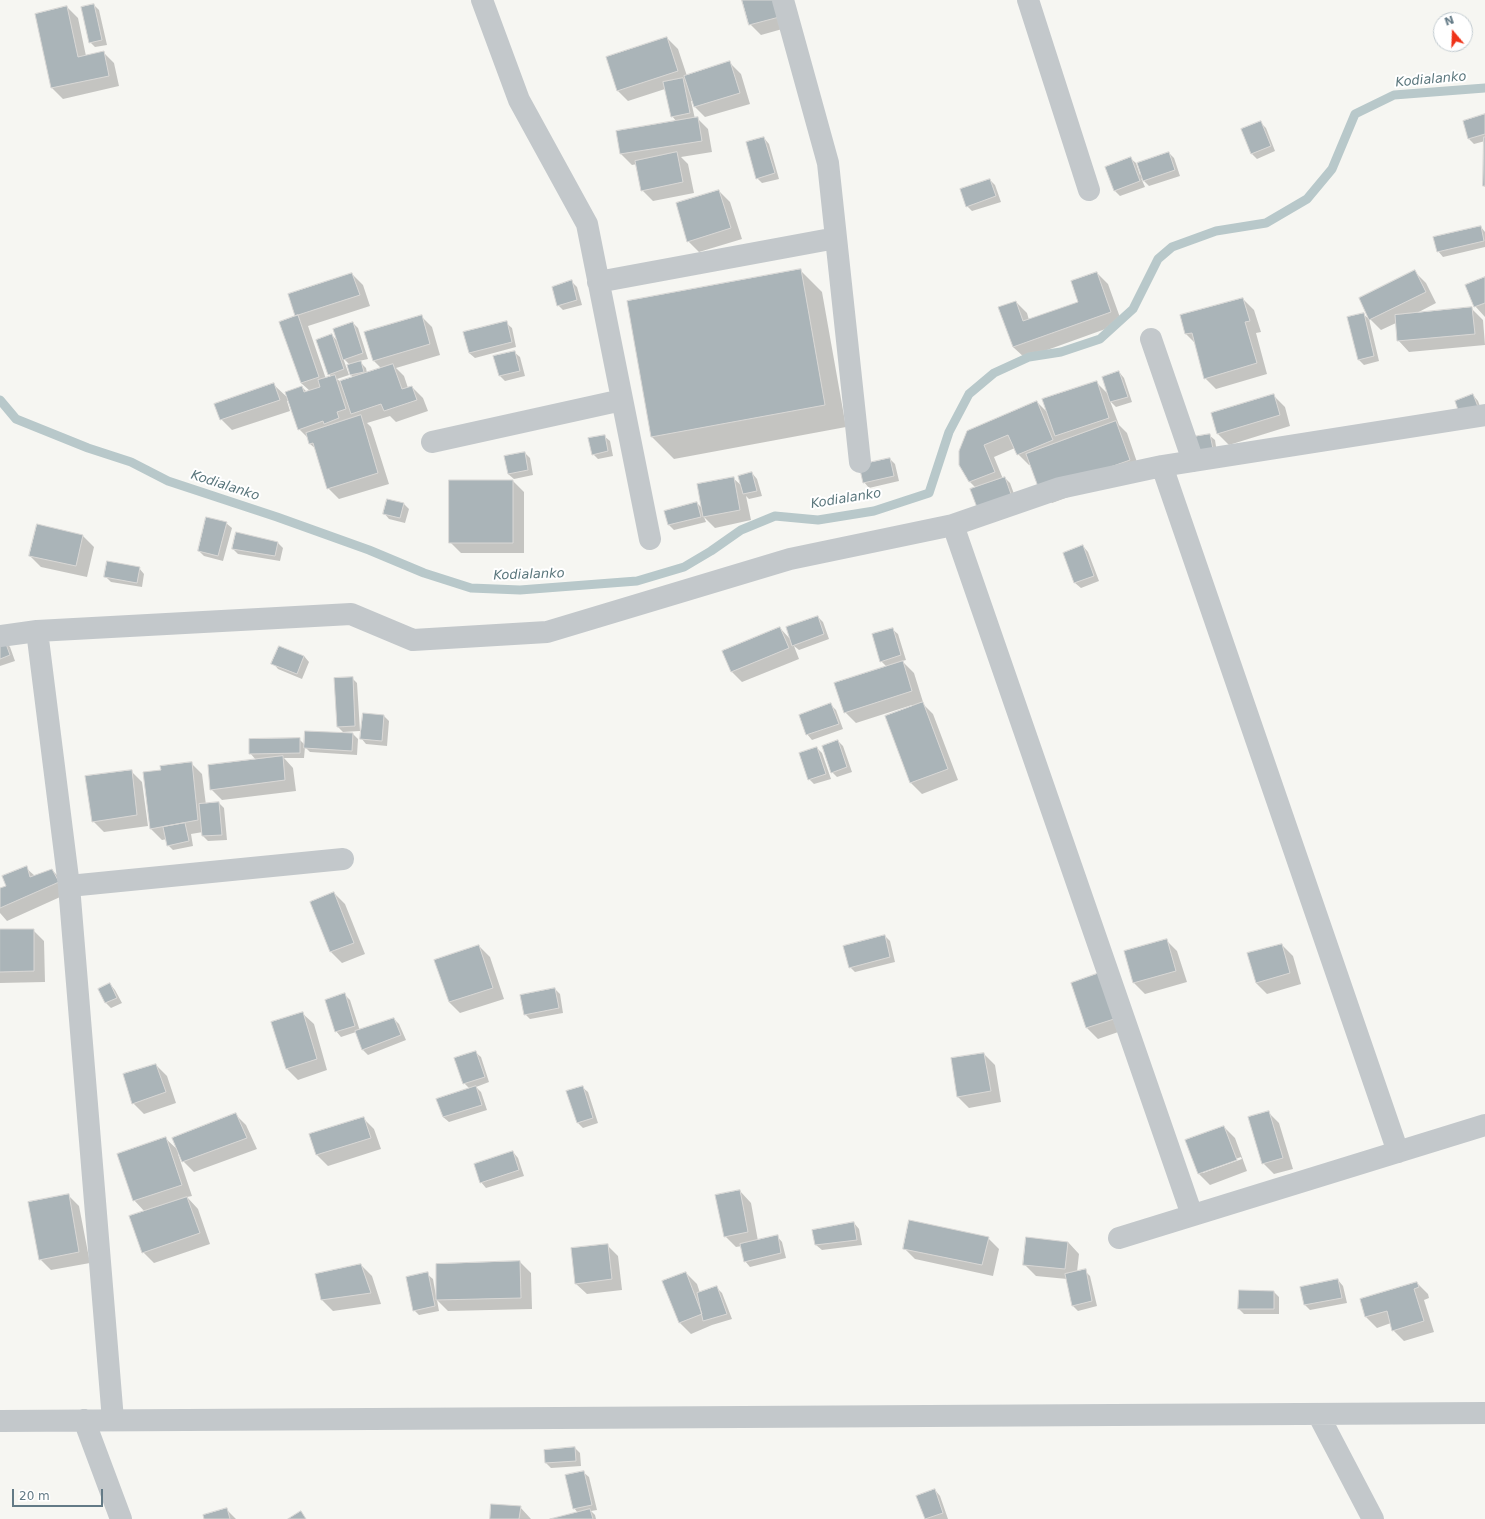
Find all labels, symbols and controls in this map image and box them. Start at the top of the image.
north arrow [1433,12,1473,52]
text: N [1443,13,1456,29]
water label: Kodialanko [1395,69,1467,91]
water label: Kodialanko [189,468,261,504]
water label: Kodialanko [810,486,882,512]
water label: Kodialanko [493,566,565,584]
scale bar [14,1481,105,1507]
text: 20 m [19,1489,50,1503]

